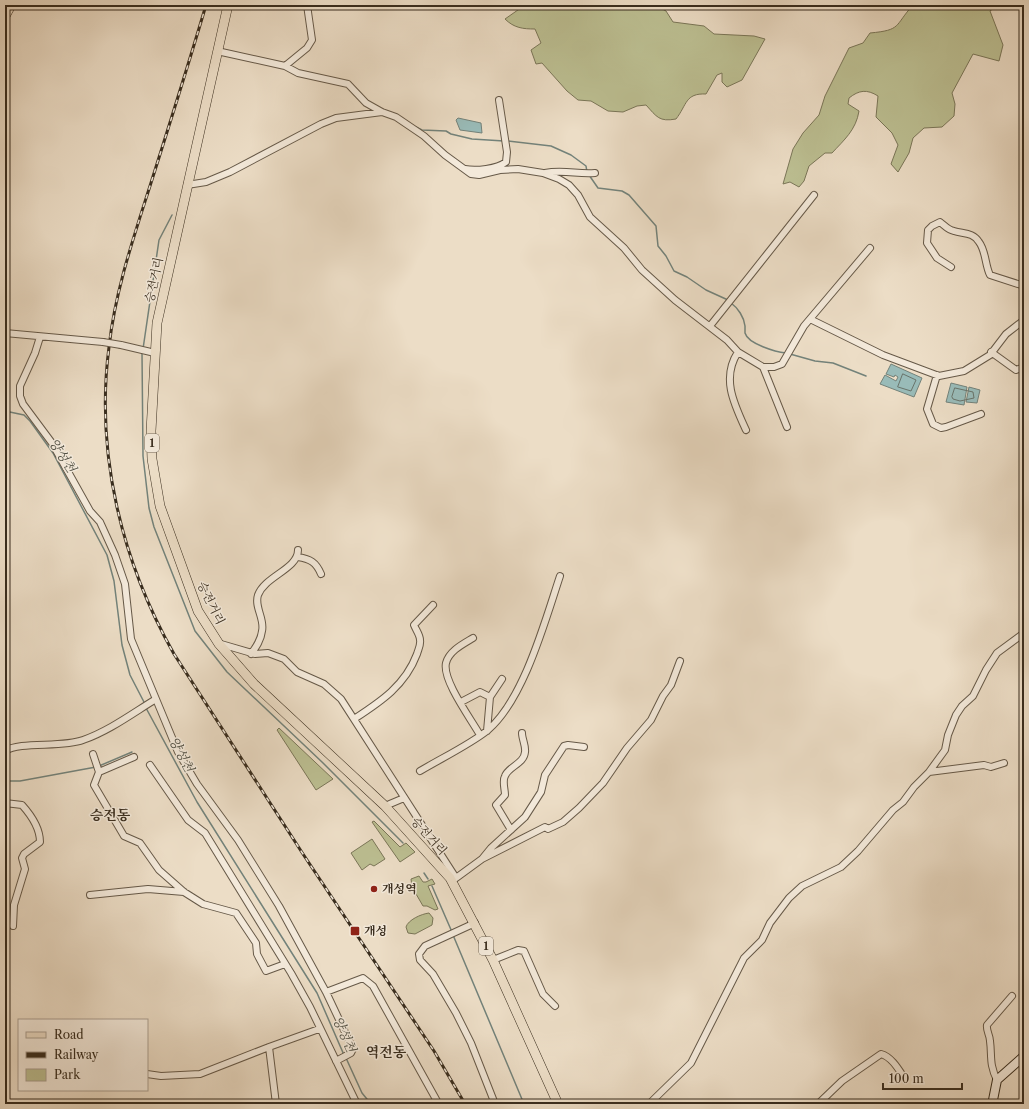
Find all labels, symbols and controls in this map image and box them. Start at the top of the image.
street label: 승전거리 [141,256,166,304]
road number: 1 [145,434,159,452]
water label: 양성천 [46,435,81,476]
street label: 승전거리 [195,579,228,627]
water label: 양성천 [166,734,199,776]
district label: 승전동 [90,806,131,824]
street label: 승전거리 [408,813,450,858]
place label: 개성역 [382,881,417,896]
marker: 개성역 [369,884,379,894]
place label: 개성 [364,923,387,938]
marker: 개성 [349,925,361,937]
road number: 1 [479,937,493,955]
water label: 양성천 [330,1014,361,1056]
legend [18,1019,148,1091]
text: Road [54,1027,84,1042]
district label: 역전동 [366,1043,407,1061]
text: Railway [54,1047,99,1062]
scale bar [883,1065,962,1091]
text: Park [54,1067,81,1082]
text: 100 m [889,1071,924,1086]

